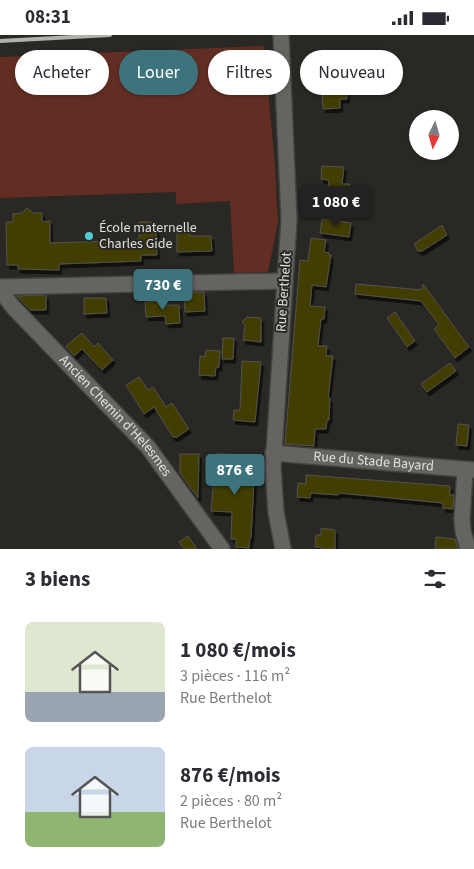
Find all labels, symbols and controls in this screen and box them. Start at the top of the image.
text: 08:31 [25,4,71,31]
chip: Acheter [15,50,109,95]
chip: Louer [119,50,198,95]
chip: Filtres [208,50,290,95]
chip: Nouveau [300,50,403,95]
north arrow [409,110,459,160]
map controls [409,110,459,160]
pin: 1 080 € [290,185,382,228]
text: 1 080 € [312,191,360,213]
place label: École maternelle Charles Gide [99,218,197,254]
marker: École maternelle Charles Gide [83,230,95,242]
street label: Rue Berthelot [271,251,297,333]
pin: 730 € [128,269,198,311]
text: 730 € [145,274,182,296]
street label: Ancien Chemin d'Helesmes [54,351,176,481]
street label: Rue du Stade Bayard [313,446,435,477]
pin: 876 € [200,453,270,496]
text: 876 € [217,459,254,481]
text: 3 biens [25,564,90,594]
icon: filters [421,565,449,593]
text: 1 080 €/mois [180,635,296,665]
icon: home [65,642,125,702]
text: 3 pièces · 116 m² [180,665,290,687]
text: Rue Berthelot [180,687,272,709]
text: 876 €/mois [180,760,280,790]
icon: home [65,767,125,827]
text: 2 pièces · 80 m² [180,790,282,812]
text: Rue Berthelot [180,812,272,834]

